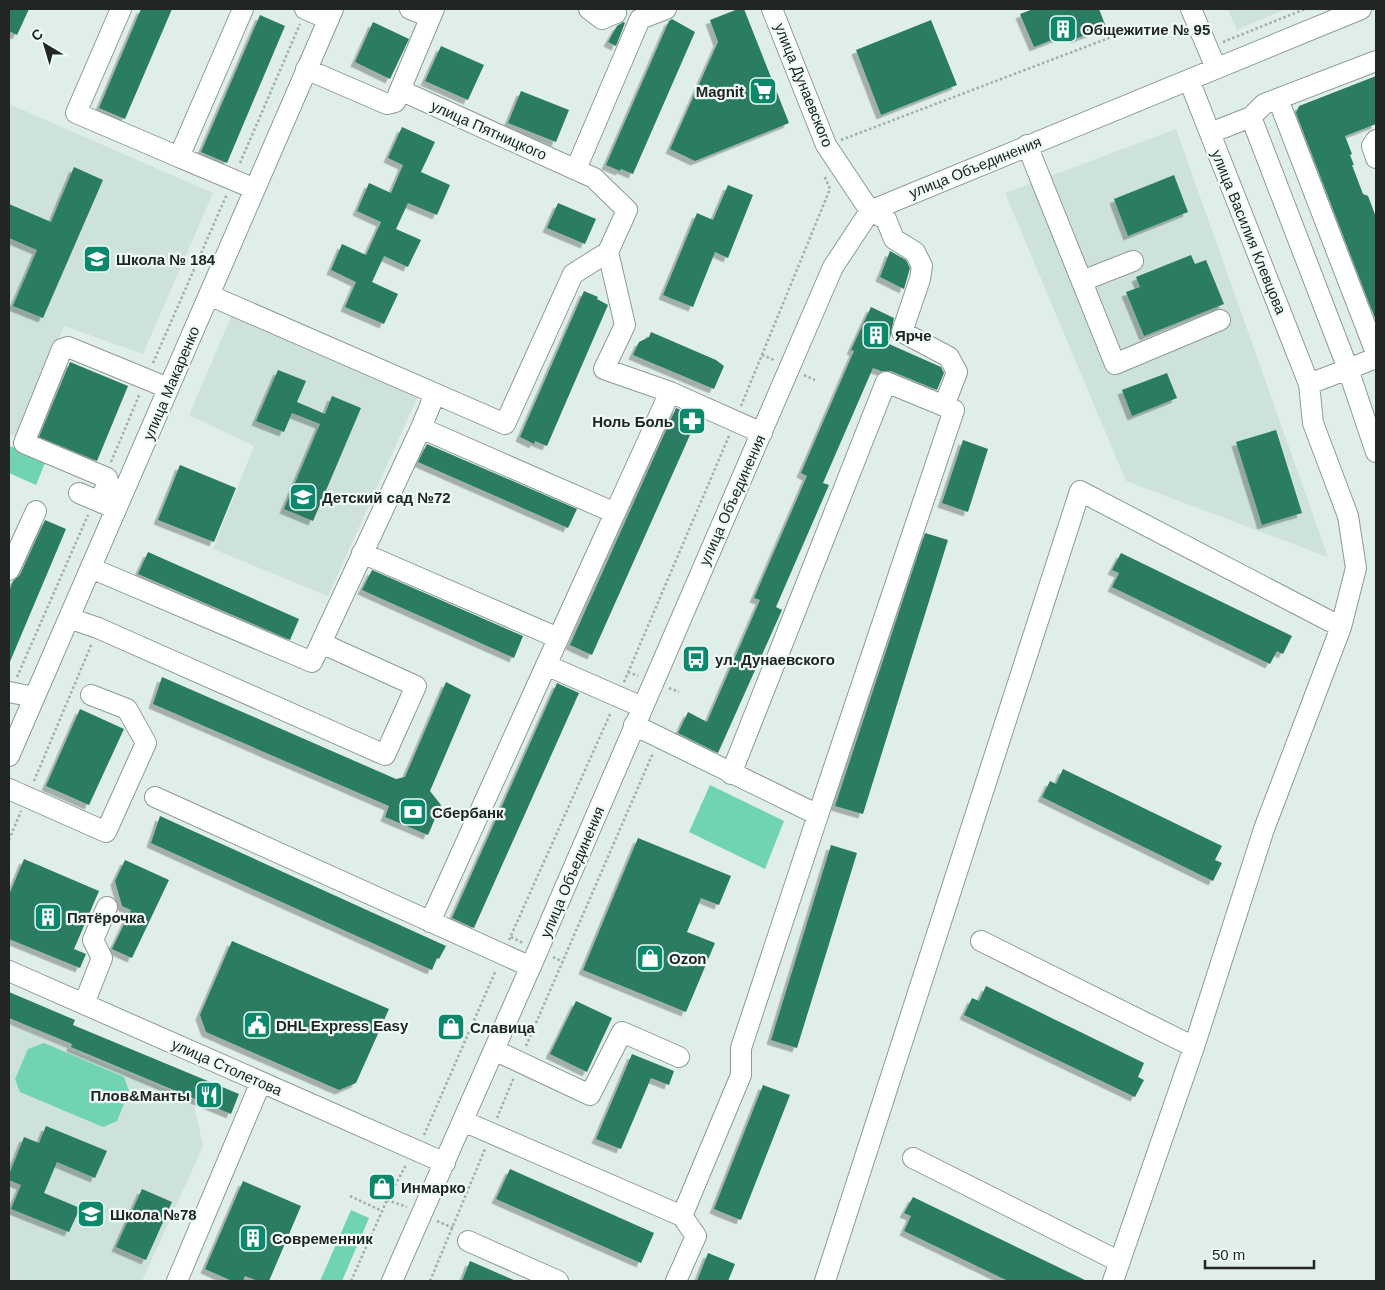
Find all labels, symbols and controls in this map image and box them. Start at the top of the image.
building icon: Общежитие № 95 [1048,14,1078,44]
north arrow [20,20,70,70]
street label: улица Дунаевского [771,21,837,149]
place label: Общежитие № 95 [1082,21,1210,38]
text: С [28,25,46,44]
supermarket icon: Magnit [748,76,778,106]
place label: Magnit [696,83,744,100]
street label: улица Пятницкого [428,97,550,163]
street label: улица Объединения [906,133,1044,201]
street label: улица Василия Клевцова [1208,147,1290,317]
school or university icon: Школа № 184 [82,244,112,274]
place label: Школа № 184 [116,251,216,268]
building icon: Ярче [861,320,891,350]
street label: улица Макаренко [139,324,203,442]
place label: Ярче [895,327,932,344]
pharmacy icon: Ноль Боль [677,406,707,436]
place label: Ноль Боль [592,413,673,430]
street label: улица Объединения [696,432,768,568]
school or university icon: Детский сад №72 [288,482,318,512]
place label: Детский сад №72 [322,489,451,506]
bus stop icon: ул. Дунаевского [681,644,711,674]
place label: ул. Дунаевского [715,651,835,668]
bank icon: Сбербанк [398,797,428,827]
place label: Сбербанк [432,804,504,821]
street label: улица Объединения [537,804,607,940]
building icon: Пятёрочка [33,902,63,932]
place label: Пятёрочка [67,909,145,926]
shop icon: Ozon [635,943,665,973]
place label: Ozon [669,950,707,967]
public building icon: DHL Express Easy [242,1010,272,1040]
shop icon: Славица [436,1012,466,1042]
place label: DHL Express Easy [276,1017,409,1034]
place label: Славица [470,1019,536,1036]
street label: улица Столетова [169,1035,285,1099]
restaurant icon: Плов&Манты [194,1080,224,1110]
place label: Плов&Манты [90,1087,190,1104]
shop icon: Инмарко [367,1172,397,1202]
place label: Инмарко [401,1179,466,1196]
school or university icon: Школа №78 [76,1199,106,1229]
place label: Школа №78 [110,1206,197,1223]
building icon: Современник [238,1223,268,1253]
place label: Современник [272,1230,373,1247]
scale bar [1205,1238,1314,1270]
text: 50 m [1212,1246,1245,1263]

